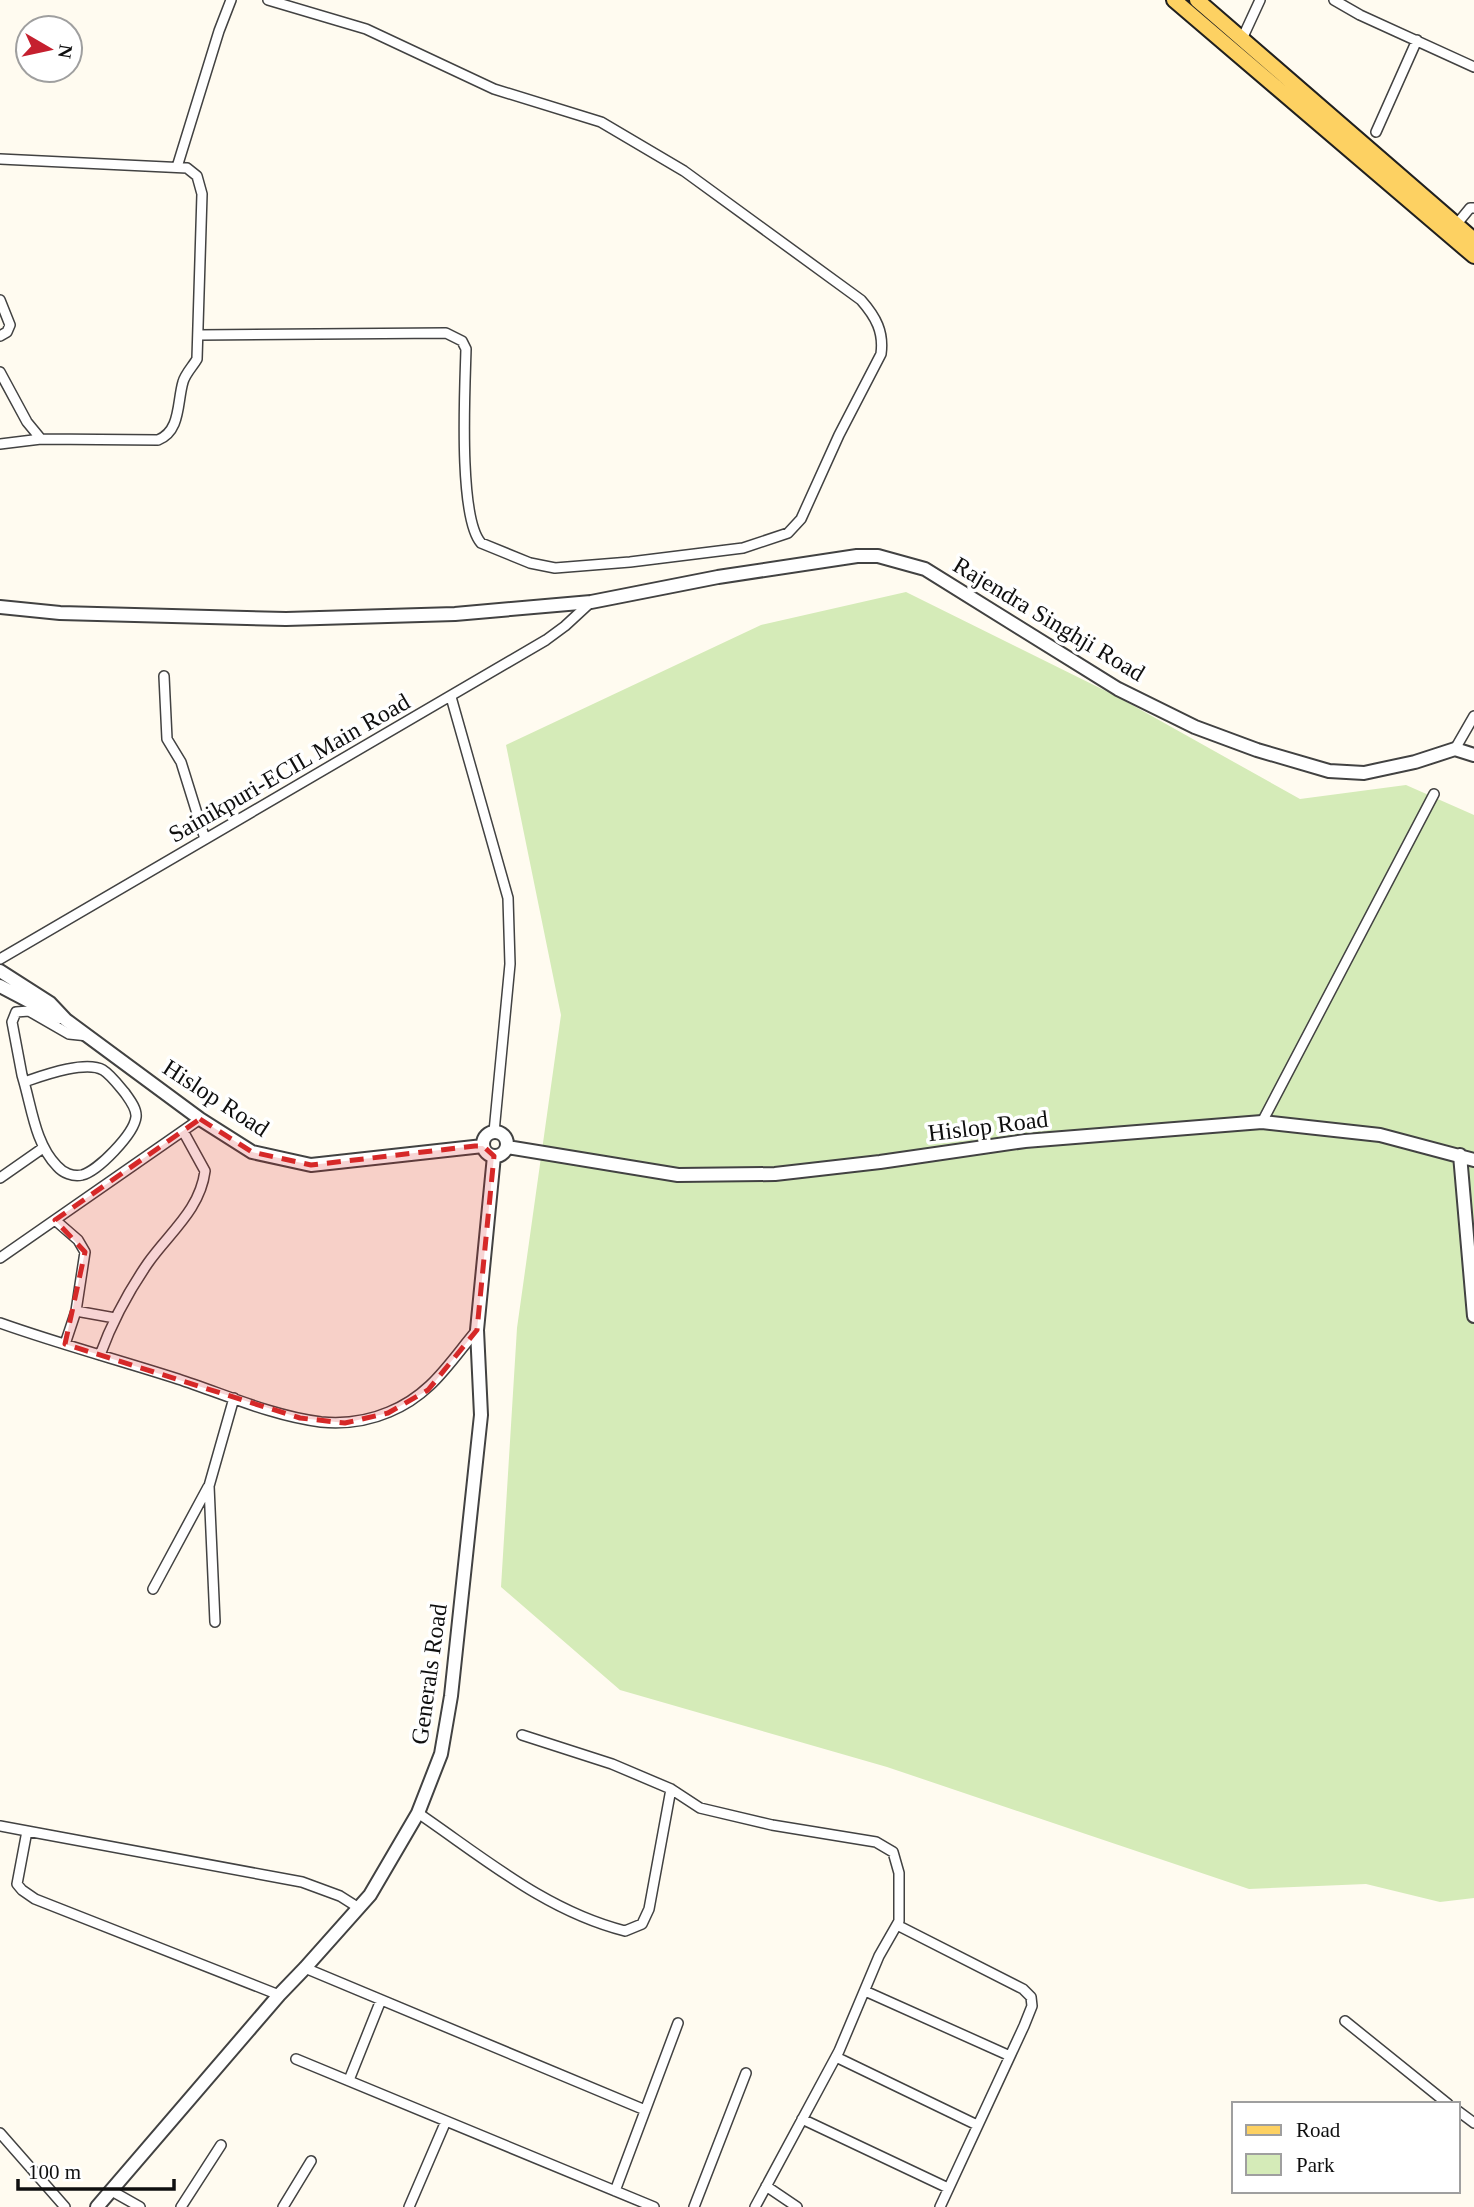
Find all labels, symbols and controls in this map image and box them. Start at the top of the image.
north arrow [14,14,84,84]
text: N [54,43,77,60]
street label: Rajendra Singhji Road [949,552,1149,686]
street label: Sainikpuri-ECIL Main Road [164,688,414,848]
street label: Hislop Road [158,1054,274,1142]
street label: Hislop Road [927,1106,1049,1146]
street label: Generals Road [406,1602,452,1746]
legend [1232,2102,1460,2193]
text: Road [1296,2118,1341,2142]
scale bar [18,2148,173,2192]
text: Park [1296,2153,1335,2177]
text: 100 m [28,2160,81,2184]

